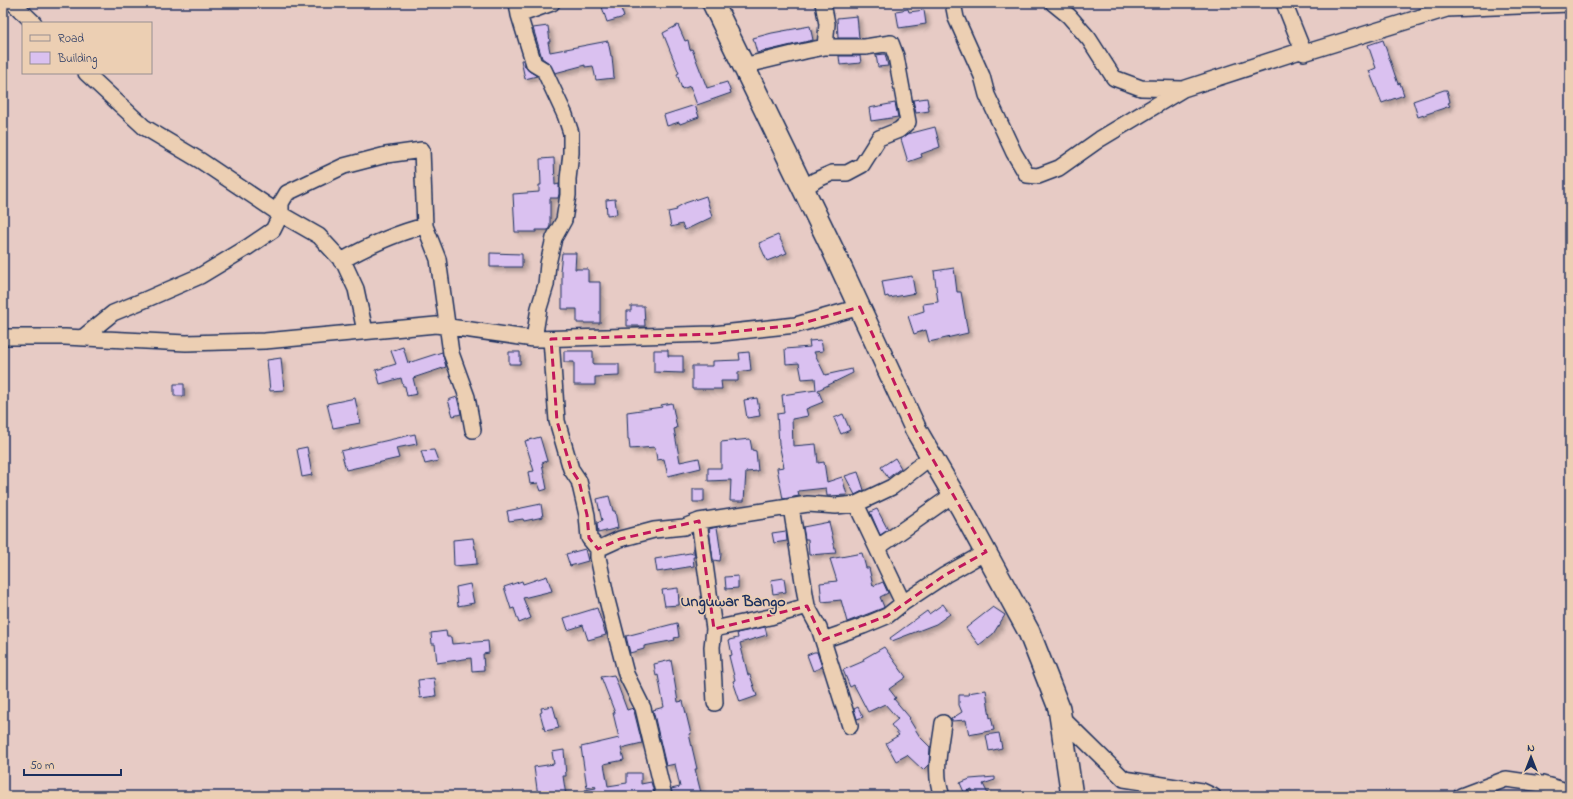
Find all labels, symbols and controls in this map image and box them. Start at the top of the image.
legend [22,22,152,74]
text: Road [58,30,84,48]
text: Building [57,50,97,69]
district label: Unguwar Bango [680,590,786,615]
north arrow [1511,737,1551,777]
text: N [1527,740,1535,756]
scale bar [24,751,121,777]
text: 50 m [30,757,54,775]

